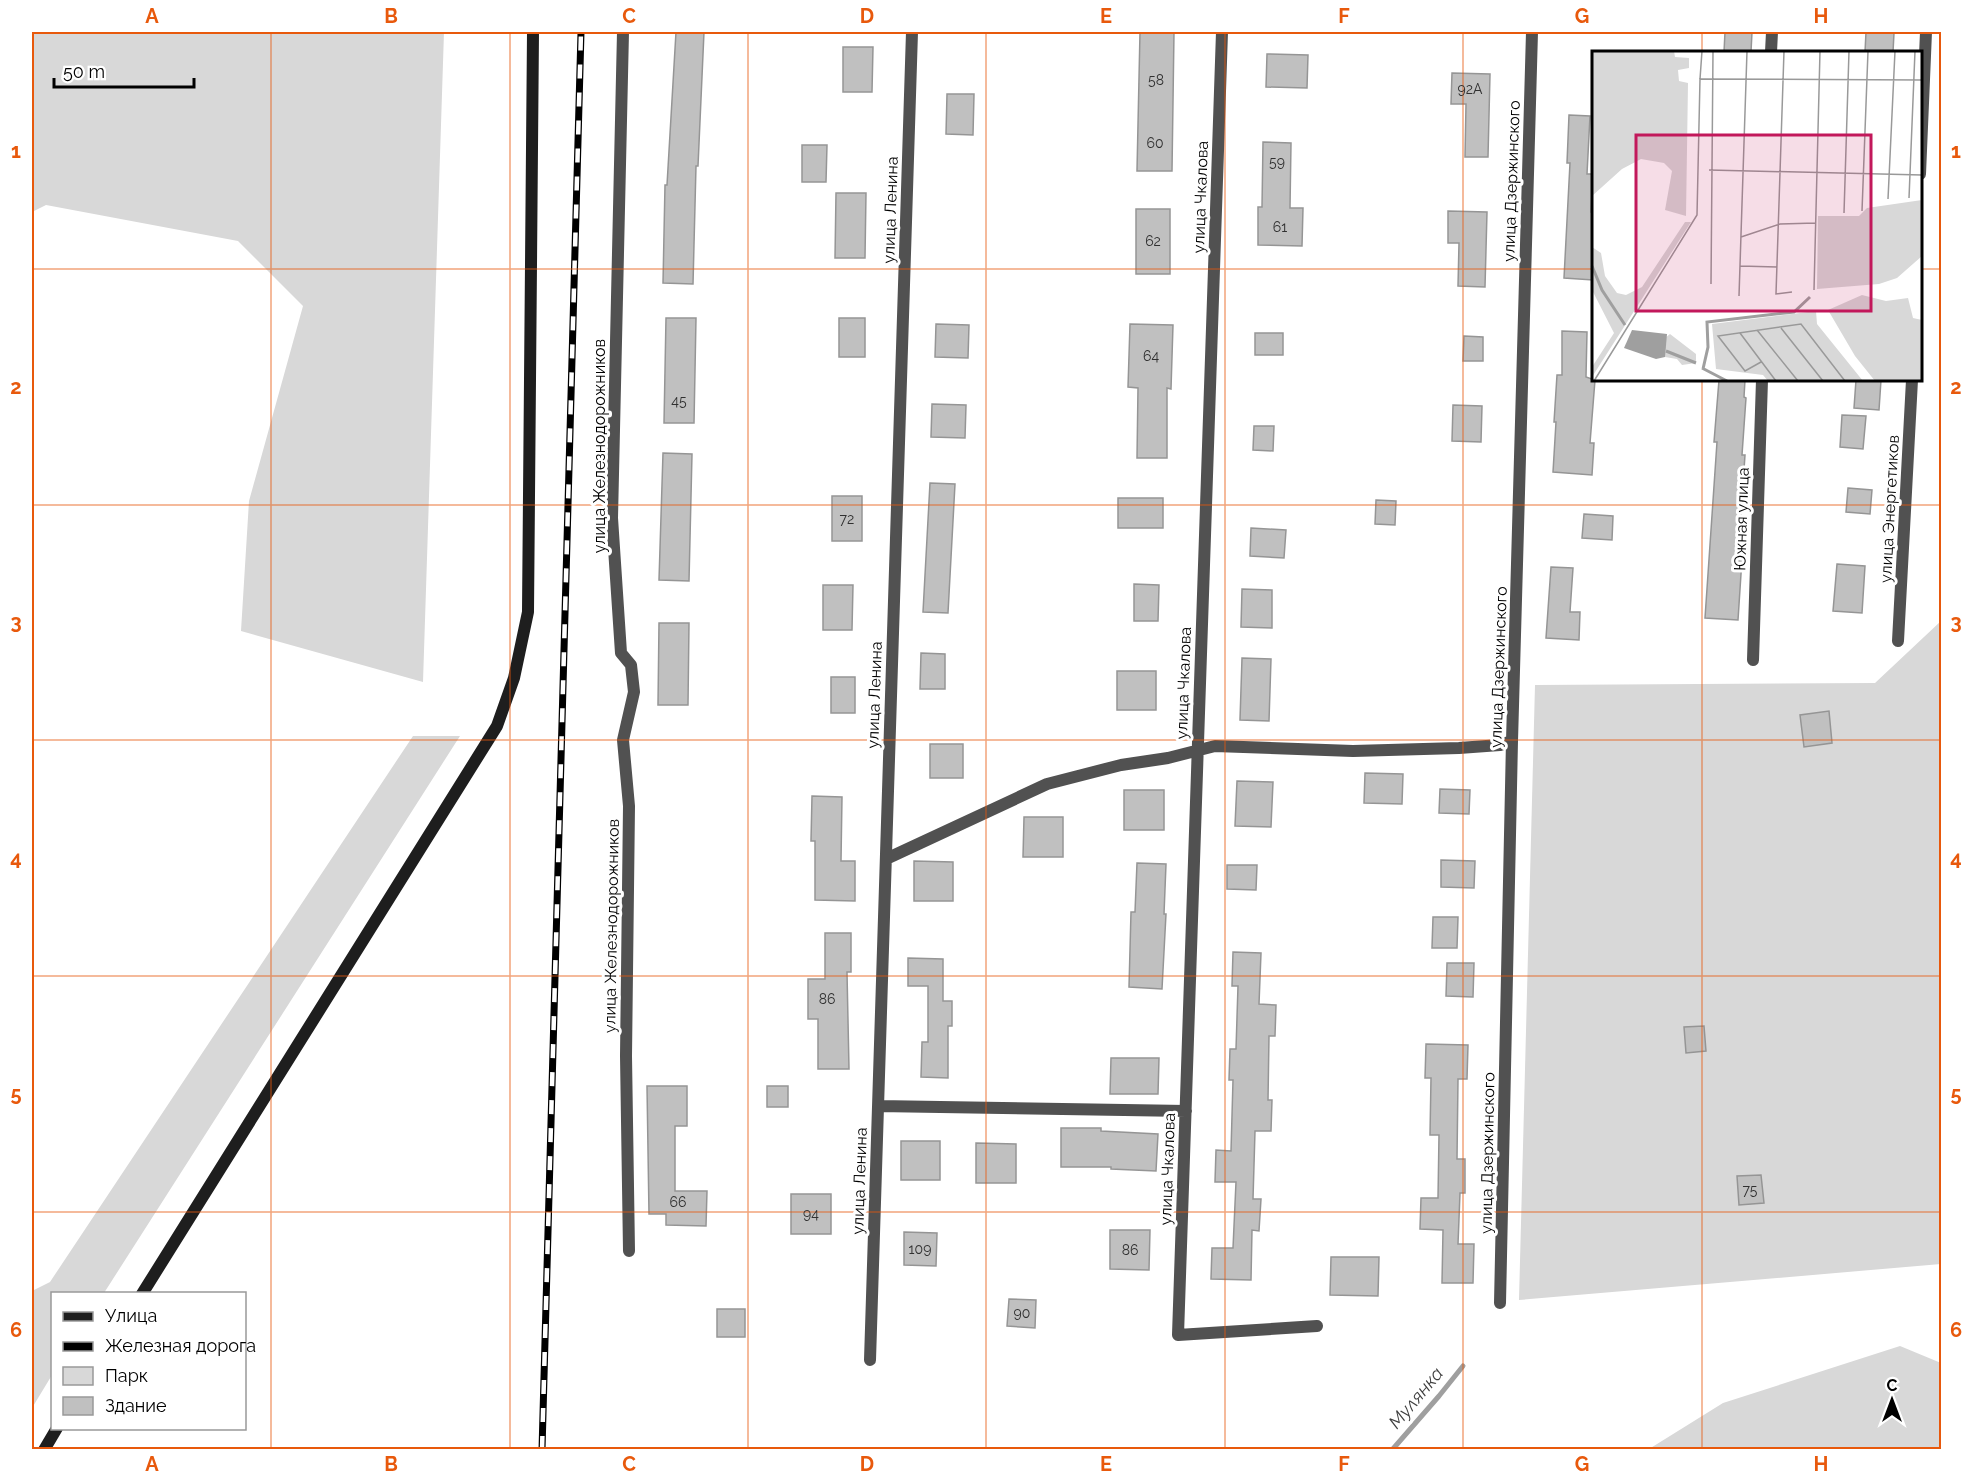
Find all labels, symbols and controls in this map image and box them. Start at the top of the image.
text: A [145,4,159,28]
text: B [384,4,398,28]
text: C [622,4,636,28]
text: D [860,4,874,28]
text: E [1100,4,1112,28]
text: F [1338,4,1350,28]
text: G [1575,4,1589,28]
text: H [1814,4,1828,28]
scale bar [54,51,194,89]
inset map [1592,51,1922,381]
text: 50 m [63,61,105,82]
house number: 58 [1148,72,1164,88]
house number: 92А [1458,81,1483,97]
street label: улица Дзержинского [1499,100,1524,262]
house number: 60 [1146,135,1164,151]
text: 1 [11,139,21,163]
text: 1 [1951,139,1961,163]
street label: улица Чкалова [1189,140,1212,254]
house number: 59 [1269,154,1285,170]
street label: улица Ленина [879,156,902,264]
house number: 61 [1273,219,1287,235]
house number: 62 [1145,233,1161,249]
street label: улица Железнодорожников [590,339,609,553]
house number: 64 [1143,348,1159,364]
text: 2 [10,375,22,399]
text: 2 [1950,375,1962,399]
house number: 45 [671,393,687,409]
street label: улица Энергетиков [1876,434,1903,584]
street label: Южная улица [1730,467,1753,571]
house number: 72 [840,511,854,527]
street label: улица Дзержинского [1486,586,1511,748]
text: 3 [10,610,22,634]
text: 3 [1950,610,1962,634]
street label: улица Чкалова [1172,626,1195,740]
street label: улица Ленина [863,641,886,749]
street label: улица Железнодорожников [600,819,623,1033]
text: 4 [10,846,22,870]
text: 4 [1950,846,1962,870]
house number: 86 [819,991,835,1007]
street label: улица Дзержинского [1477,1072,1498,1234]
text: 5 [10,1082,22,1106]
text: 5 [1950,1082,1962,1106]
street label: улица Чкалова [1156,1112,1179,1226]
street label: улица Ленина [848,1127,871,1235]
house number: 75 [1743,1182,1758,1198]
house number: 66 [670,1194,686,1210]
house number: 94 [803,1206,819,1222]
house number: 109 [909,1241,931,1257]
house number: 86 [1122,1242,1138,1258]
legend [51,1292,246,1430]
text: Улица [105,1305,157,1326]
house number: 90 [1014,1305,1030,1321]
text: 6 [10,1318,22,1342]
text: 6 [1950,1318,1962,1342]
text: Железная дорога [105,1335,256,1356]
water label: Мулянка [1384,1363,1447,1432]
text: Парк [105,1365,148,1386]
north arrow [1862,1370,1922,1430]
text: С [1887,1376,1898,1395]
text: Здание [105,1395,167,1416]
text: A [145,1452,159,1476]
text: B [384,1452,398,1476]
text: C [622,1452,636,1476]
text: D [860,1452,874,1476]
text: E [1100,1452,1112,1476]
text: F [1338,1452,1350,1476]
text: G [1575,1452,1589,1476]
text: H [1814,1452,1828,1476]

